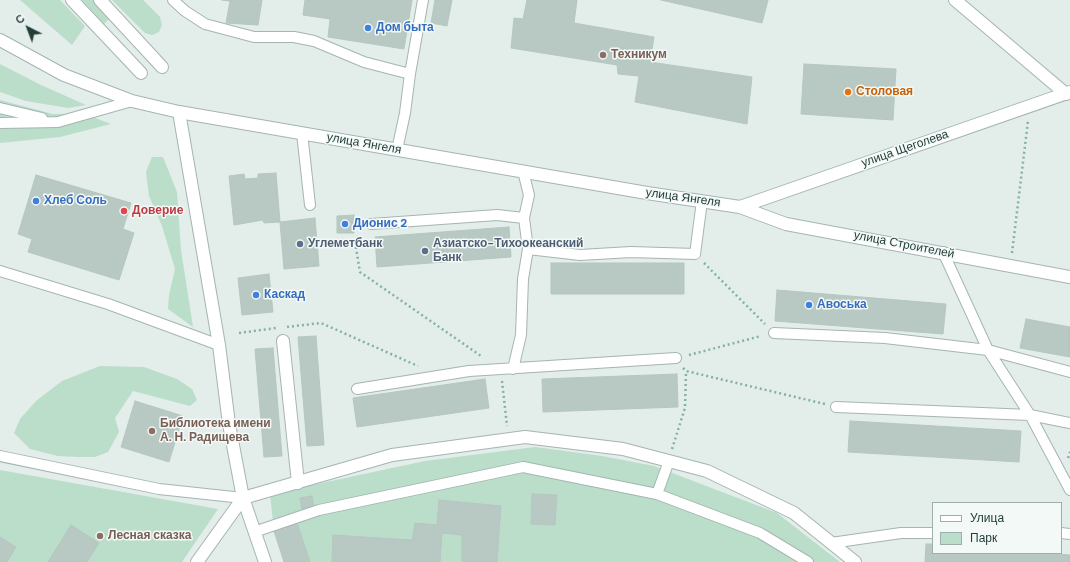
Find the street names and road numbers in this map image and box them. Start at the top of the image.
street label: улица Щеголева [860,127,950,171]
street label: улица Янгеля [326,130,402,158]
street label: улица Янгеля [645,186,721,210]
street label: улица Строителей [852,228,956,262]

